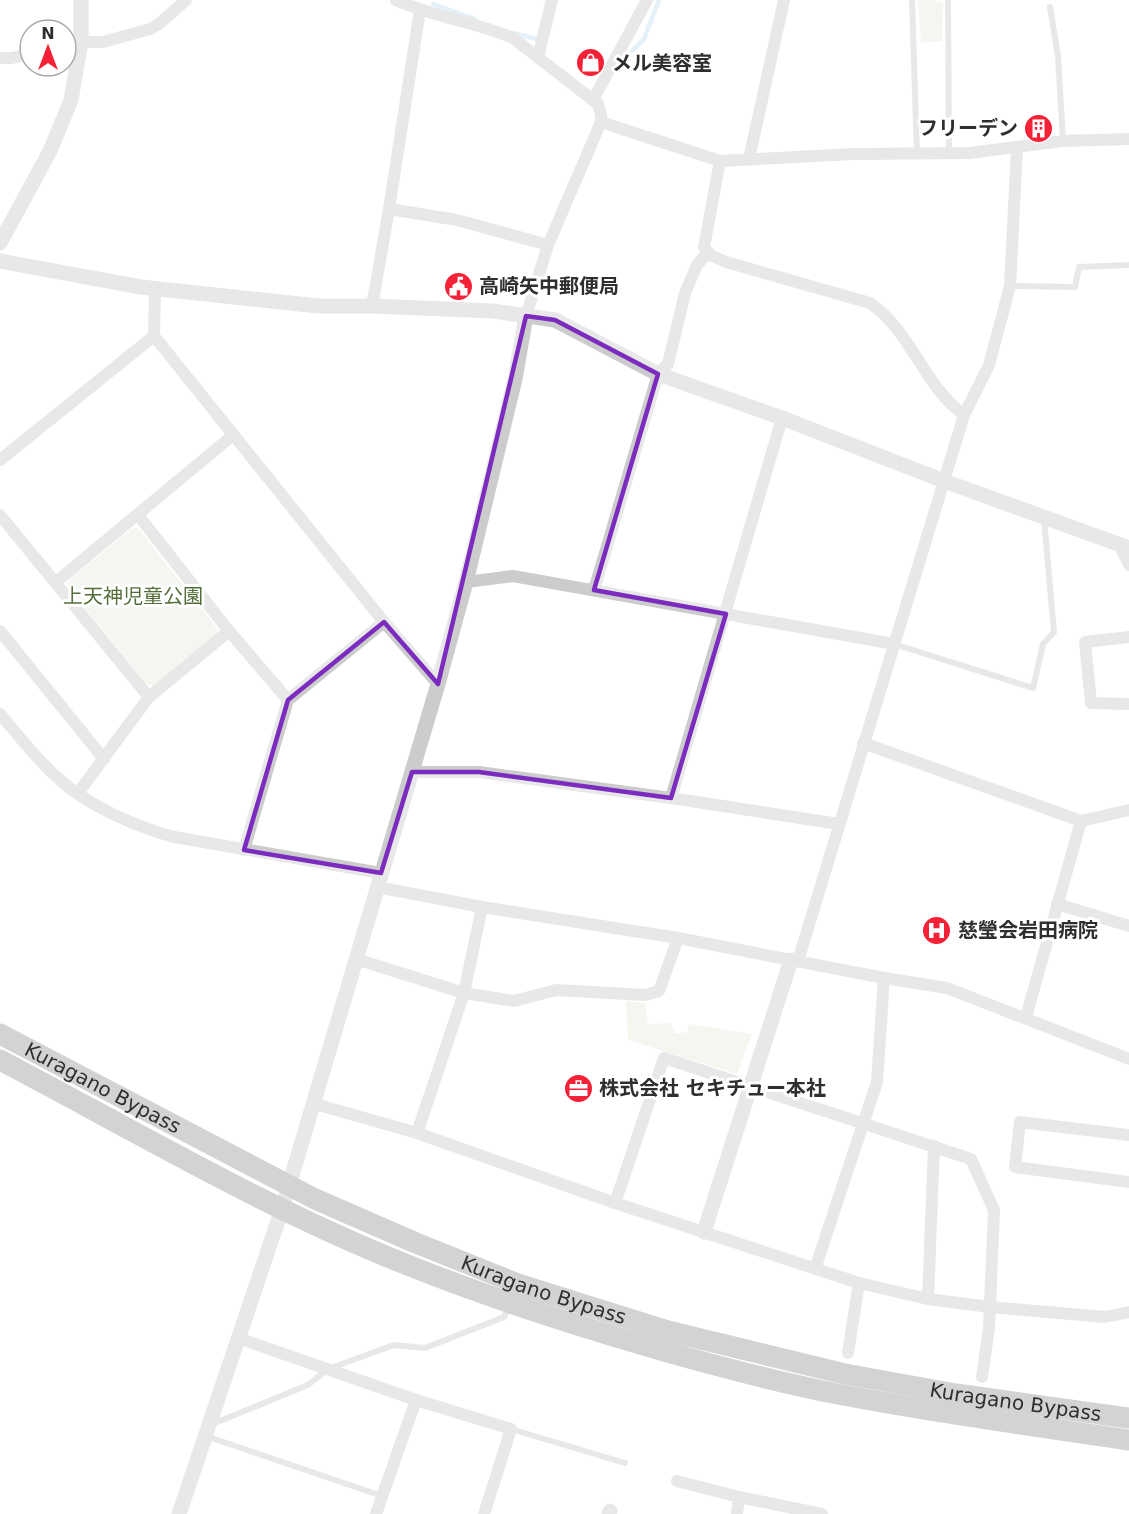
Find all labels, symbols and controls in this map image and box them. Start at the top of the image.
north arrow [18,18,78,78]
text: N [41,24,55,43]
shop icon: メル美容室 [575,47,607,79]
place label: メル美容室 [612,51,712,75]
building icon: フリーデン [1023,112,1055,144]
place label: フリーデン [918,116,1018,140]
public building icon: 高崎矢中郵便局 [442,270,474,302]
place label: 高崎矢中郵便局 [479,274,619,298]
park label: 上天神児童公園 [63,584,203,608]
hospital icon: 慈瑩会岩田病院 [921,914,953,946]
place label: 慈瑩会岩田病院 [958,918,1098,942]
street label: Kuragano Bypass [21,1037,185,1139]
office icon: 株式会社 セキチュー本社 [562,1072,594,1104]
place label: 株式会社 セキチュー本社 [599,1076,826,1100]
street label: Kuragano Bypass [458,1250,629,1329]
street label: Kuragano Bypass [928,1378,1103,1426]

